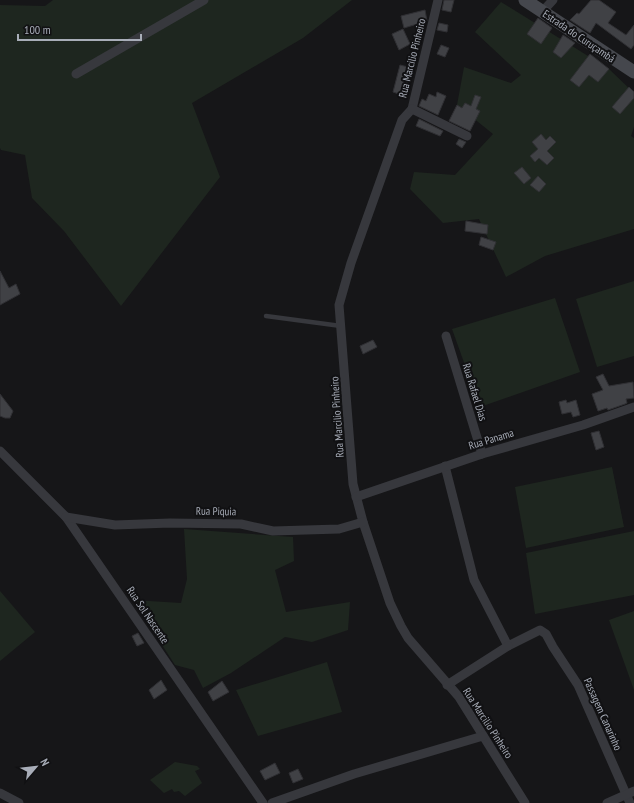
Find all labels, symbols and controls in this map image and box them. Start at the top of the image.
street label: Estrada do Curuçambá [540,7,618,65]
scale bar [18,16,141,42]
street label: Rua Marcilio Pinheiro [395,17,429,99]
text: 100 m [24,22,51,37]
street label: Rua Rafael Dias [460,362,490,423]
street label: Rua Marcilio Pinheiro [327,376,347,458]
street label: Rua Panama [467,425,515,453]
street label: Rua Piquia [196,504,236,518]
street label: Rua Sol Nascente [124,584,172,647]
street label: Passagem Canarinho [581,676,625,753]
street label: Rua Marcilio Pinheiro [460,685,516,761]
north arrow [16,747,56,787]
text: N [37,756,52,768]

